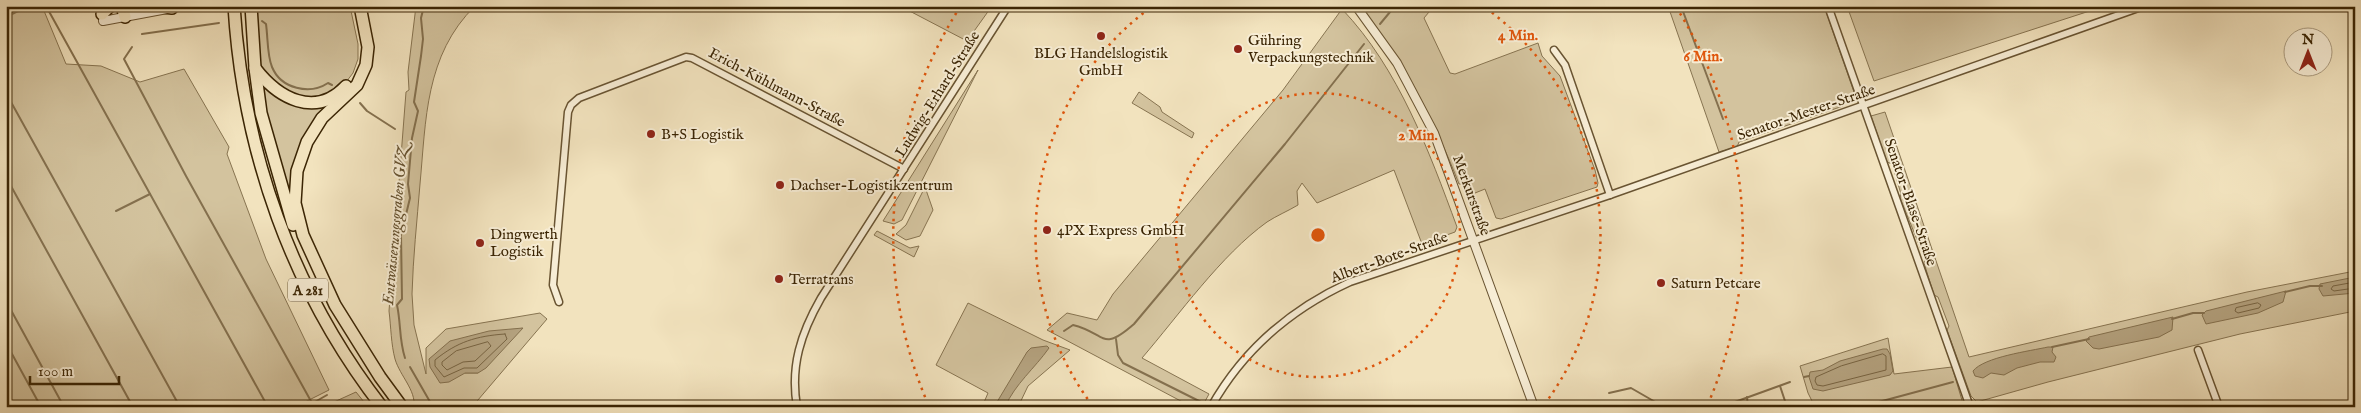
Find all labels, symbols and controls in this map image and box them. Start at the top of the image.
text: 4 Min. [1498,26,1538,45]
street label: Ludwig-Erhard-Straße [891,27,984,161]
north arrow [2284,28,2334,78]
marker: BLG Handelslogistik GmbH [1095,30,1107,42]
place label: Gühring Verpackungstechnik [1247,31,1375,67]
text: N [2301,31,2314,49]
street label: Erich-Kühlmann-Straße [705,43,849,132]
marker: Gühring Verpackungstechnik [1232,43,1244,55]
place label: BLG Handelslogistik GmbH [1034,44,1169,80]
text: 6 Min. [1684,47,1722,66]
street label: Senator-Mester-Straße [1735,80,1878,145]
place label: B+S Logistik [661,125,745,144]
text: 2 Min. [1398,126,1438,145]
marker: B+S Logistik [645,128,657,140]
street label: Senator-Blase-Straße [1880,136,1941,269]
water label: Entwässerungsgraben GVZ [379,140,413,307]
street label: Merkurstraße [1448,152,1495,238]
place label: Dachser-Logistikzentrum [790,176,953,195]
marker: Dachser-Logistikzentrum [774,179,786,191]
place label: 4PX Express GmbH [1057,221,1185,240]
marker: 4PX Express GmbH [1041,224,1053,236]
place label: Dingwerth Logistik [490,225,558,261]
centre of rings [1309,226,1327,244]
street label: Albert-Bote-Straße [1327,227,1450,288]
marker: Dingwerth Logistik [474,237,486,249]
place label: Terratrans [789,270,853,289]
marker: Terratrans [773,273,785,285]
place label: Saturn Petcare [1671,274,1761,293]
marker: Saturn Petcare [1655,277,1667,289]
road number: A 281 [288,278,328,302]
scale bar [30,353,119,385]
text: 100 m [38,362,74,381]

